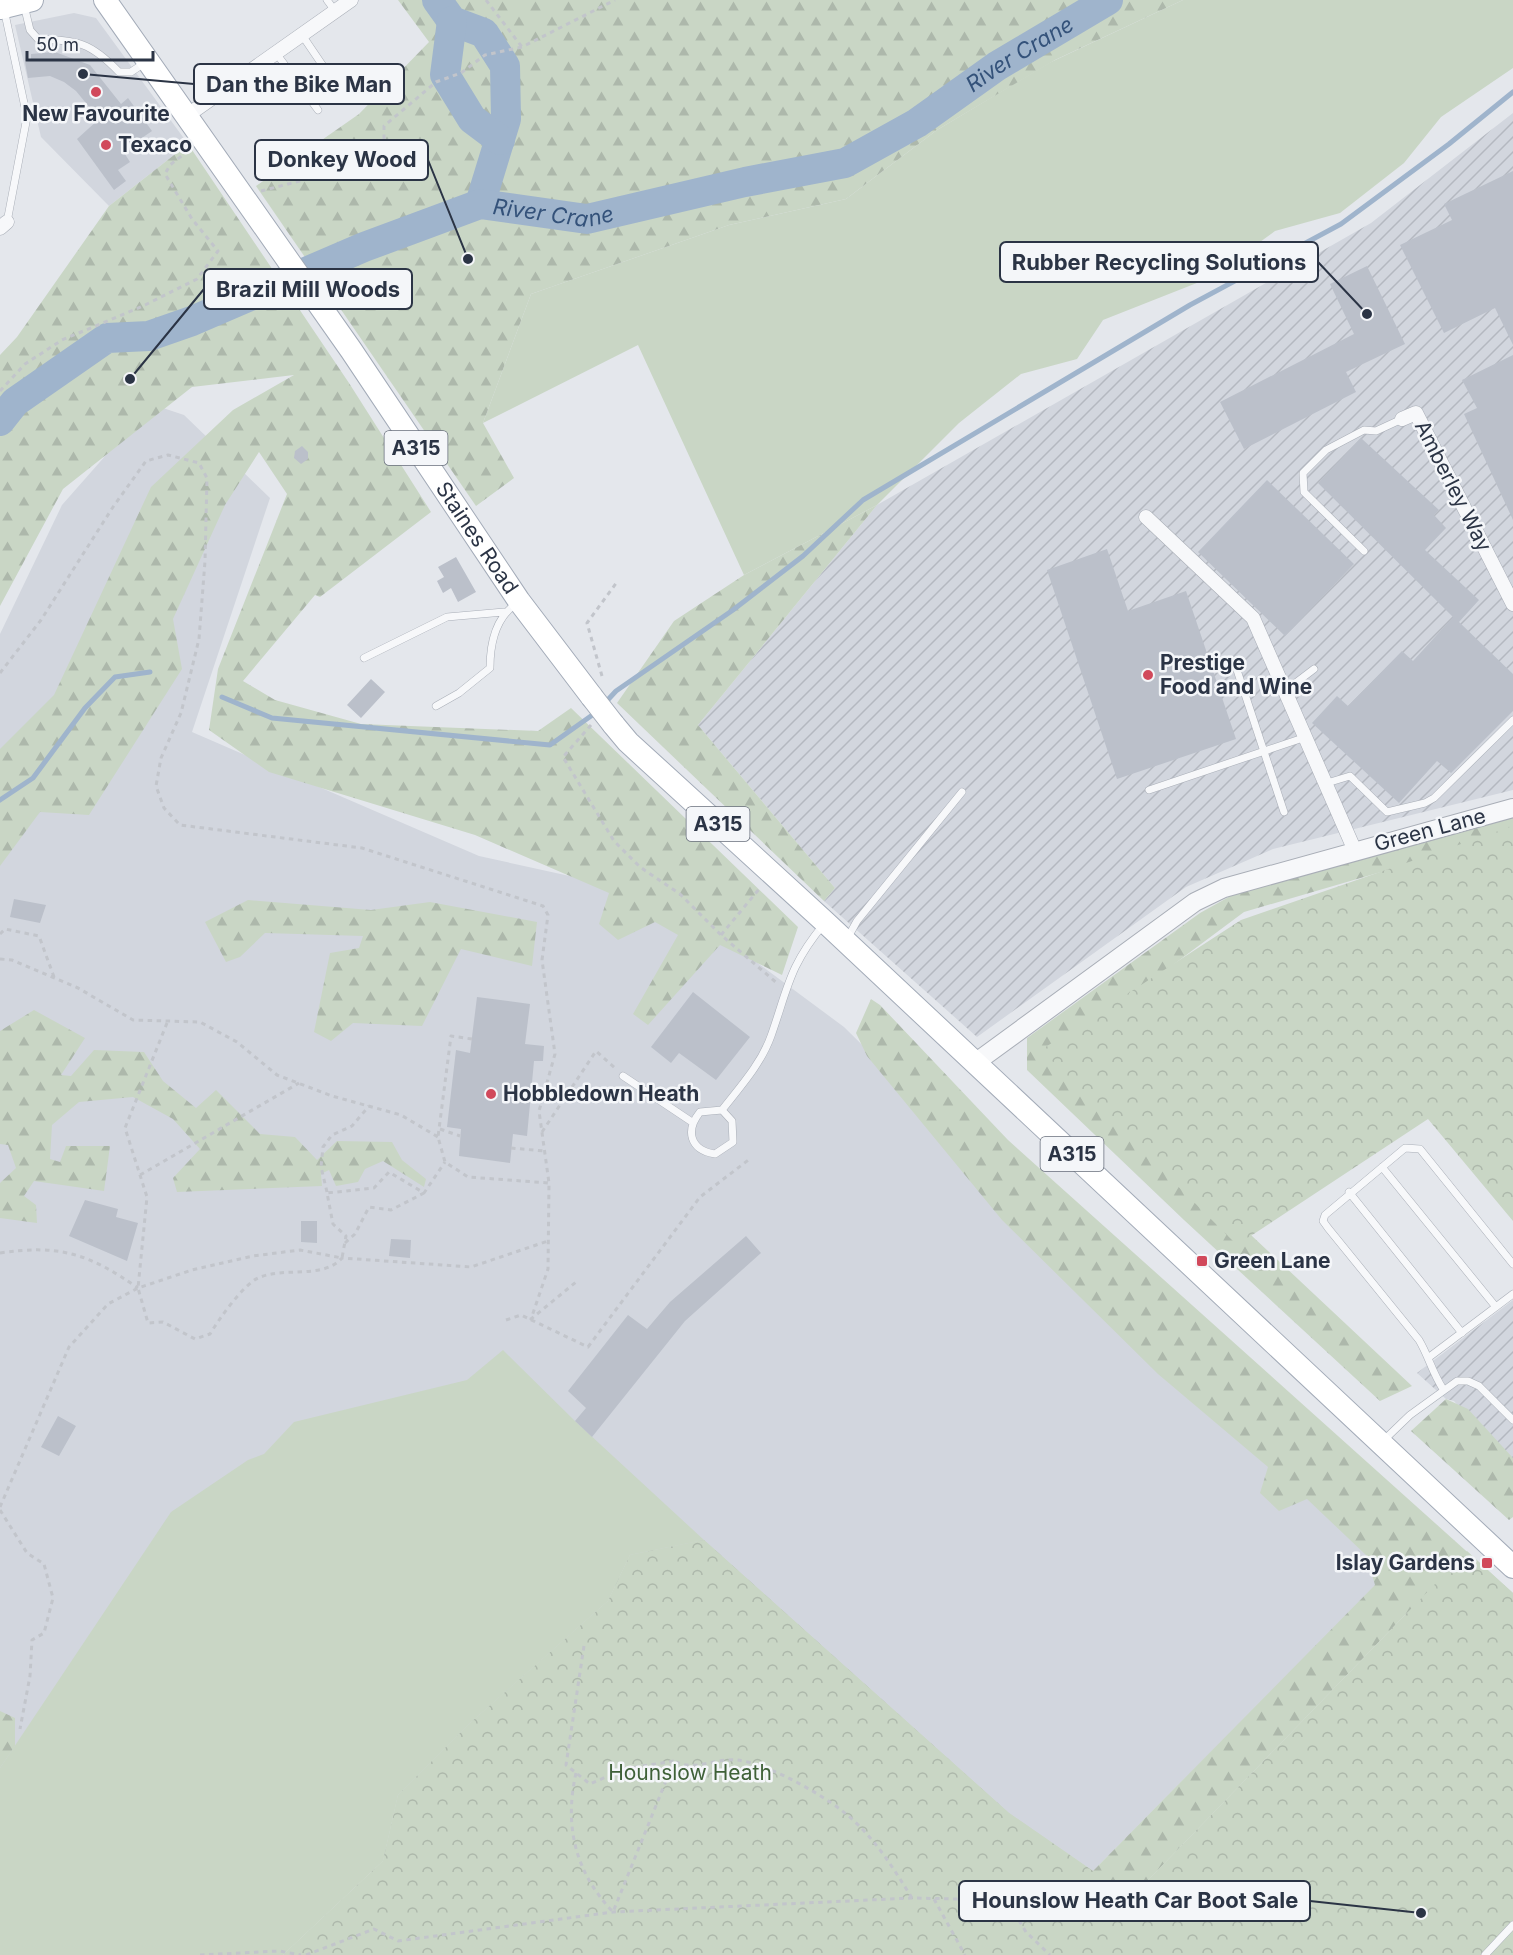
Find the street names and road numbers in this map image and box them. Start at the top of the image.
street label: Amberley Way [1410,416,1497,556]
road number: A315 [384,431,448,465]
street label: Staines Road [431,477,524,599]
street label: Green Lane [1371,803,1488,856]
road number: A315 [686,807,750,841]
road number: A315 [1040,1137,1104,1171]

